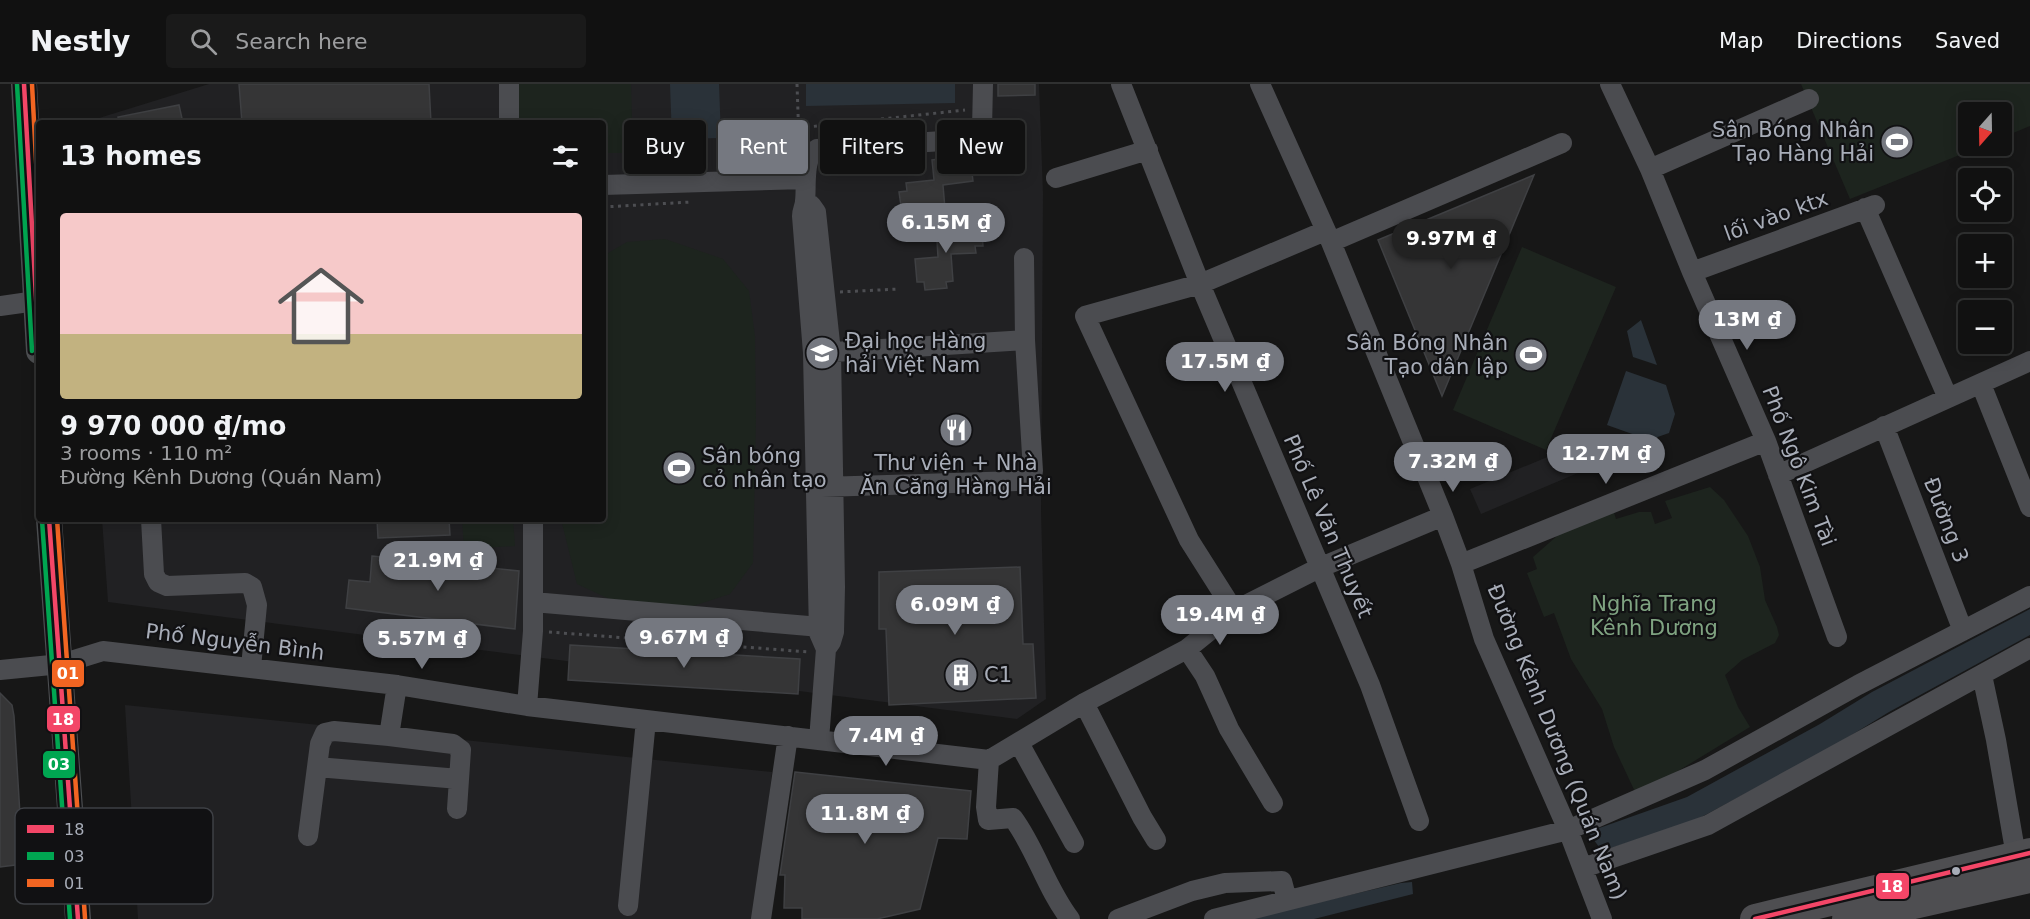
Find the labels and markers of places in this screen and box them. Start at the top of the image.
place label: Sân Bóng Nhân Tạo Hàng Hải [1712,118,1874,166]
sports icon: Sân Bóng Nhân Tạo Hàng Hải [1879,124,1915,160]
pin: 6.15M ₫ [891,203,1001,254]
pin: 9.97M ₫ [1396,219,1506,270]
pin: 13M ₫ [1705,300,1789,351]
place label: Đại học Hàng hải Việt Nam [845,329,986,377]
place label: Sân Bóng Nhân Tạo dân lập [1346,331,1508,379]
school or university icon: Đại học Hàng hải Việt Nam [804,335,840,371]
sports icon: Sân Bóng Nhân Tạo dân lập [1513,337,1549,373]
pin: 17.5M ₫ [1170,342,1280,393]
restaurant icon: Thư viện + Nhà Ăn Căng Hàng Hải [938,412,974,448]
pin: 12.7M ₫ [1551,434,1661,485]
pin: 7.32M ₫ [1398,442,1508,493]
place label: Sân bóng cỏ nhân tạo [702,444,827,492]
sports icon: Sân bóng cỏ nhân tạo [661,450,697,486]
place label: Thư viện + Nhà Ăn Căng Hàng Hải [860,451,1052,499]
pin: 21.9M ₫ [383,541,493,592]
pin: 6.09M ₫ [900,585,1010,636]
pin: 19.4M ₫ [1165,595,1275,646]
pin: 9.67M ₫ [629,618,739,669]
pin: 5.57M ₫ [367,619,477,670]
building icon: C1 [943,657,979,693]
place label: C1 [984,663,1012,687]
pin: 7.4M ₫ [837,716,935,767]
pin: 11.8M ₫ [810,794,920,845]
unlabelled marker [1950,865,1962,877]

